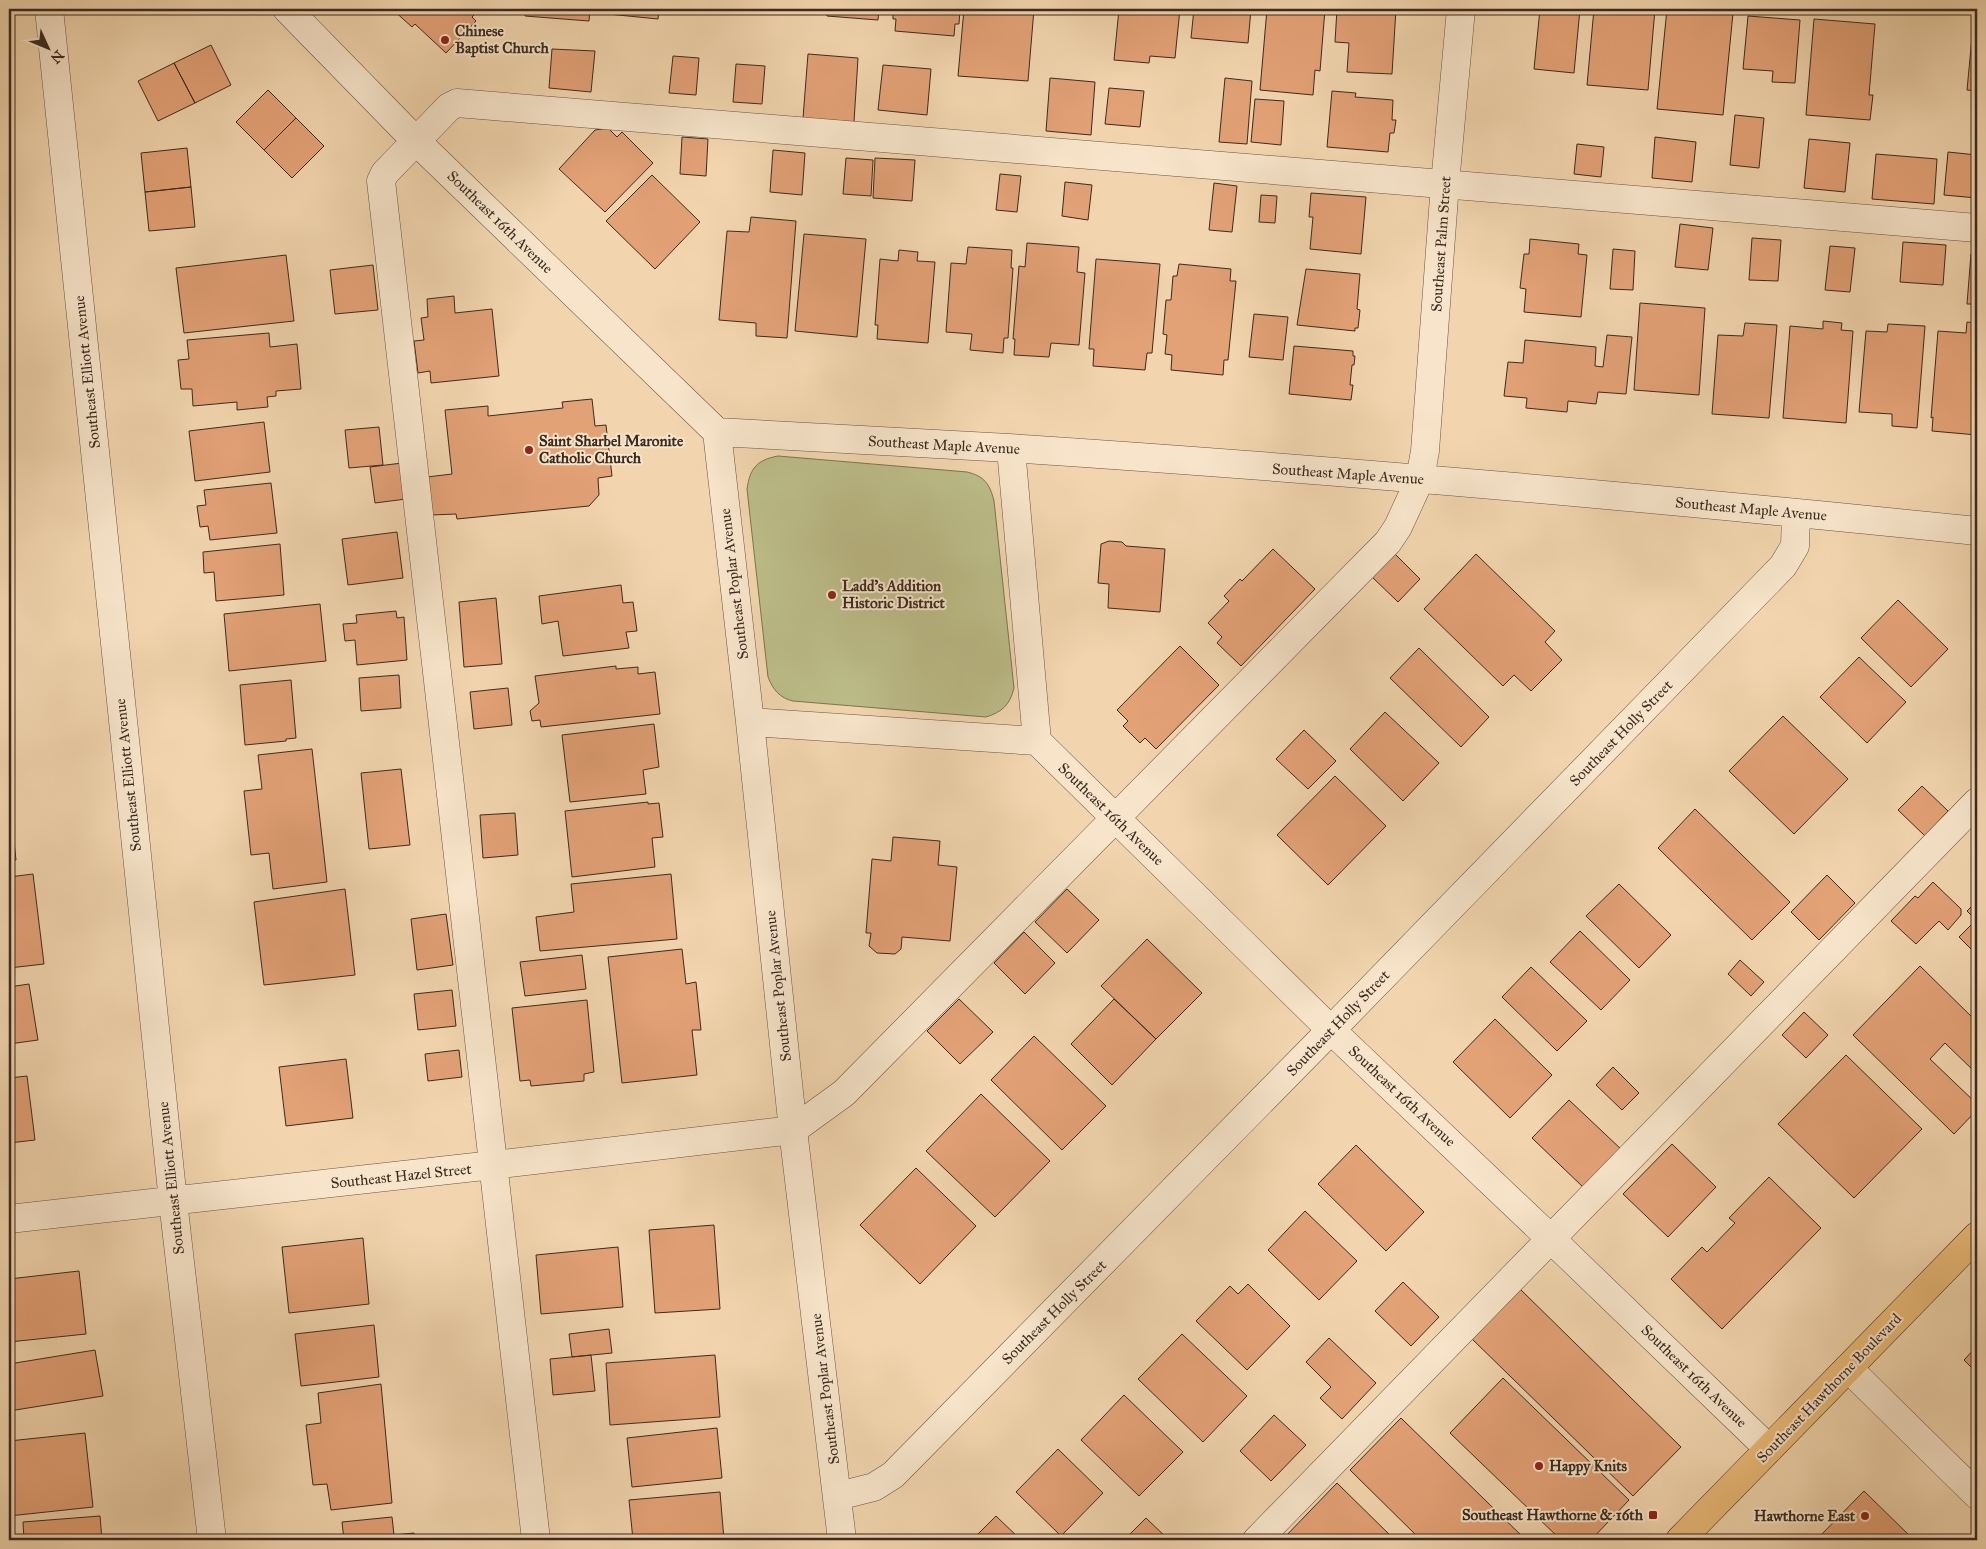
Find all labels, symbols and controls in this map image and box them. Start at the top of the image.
north arrow [22,22,72,72]
place label: Chinese Baptist Church [455,22,550,58]
marker: Chinese Baptist Church [439,34,451,46]
text: N [47,47,67,67]
street label: Southeast 16th Avenue [443,167,557,277]
street label: Southeast Palm Street [1427,175,1455,313]
street label: Southeast Elliott Avenue [70,294,104,450]
place label: Saint Sharbel Maronite Catholic Church [539,432,684,467]
street label: Southeast Maple Avenue [868,432,1020,458]
marker: Saint Sharbel Maronite Catholic Church [523,444,535,456]
street label: Southeast Maple Avenue [1271,460,1425,488]
street label: Southeast Maple Avenue [1674,493,1828,525]
street label: Southeast Poplar Avenue [716,507,752,661]
place label: Ladd's Addition Historic District [842,577,946,612]
marker: Ladd's Addition Historic District [826,589,838,601]
street label: Southeast Holly Street [1566,676,1677,790]
street label: Southeast Elliott Avenue [111,697,145,853]
street label: Southeast 16th Avenue [1054,759,1168,869]
street label: Southeast Poplar Avenue [761,909,795,1063]
street label: Southeast Holly Street [1283,966,1394,1080]
street label: Southeast 16th Avenue [1345,1042,1459,1150]
street label: Southeast Elliott Avenue [154,1100,188,1256]
street label: Southeast Hazel Street [330,1160,473,1192]
street label: Southeast Holly Street [998,1256,1110,1368]
street label: Southeast Hawthorne Boulevard [1753,1309,1905,1466]
street label: Southeast Poplar Avenue [807,1312,843,1466]
street label: Southeast 16th Avenue [1637,1321,1751,1431]
place label: Happy Knits [1549,1457,1628,1476]
marker: Happy Knits [1533,1460,1545,1472]
place label: Southeast Hawthorne & 16th [1462,1506,1644,1524]
place label: Hawthorne East [1754,1507,1856,1525]
marker: Southeast Hawthorne & 16th [1647,1509,1659,1521]
marker: Hawthorne East [1859,1510,1871,1522]

